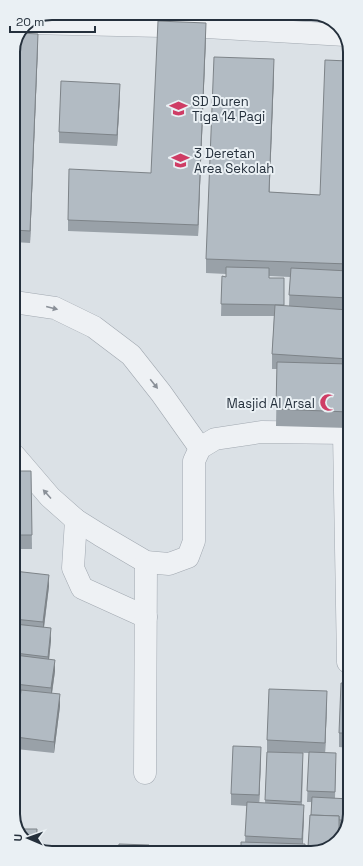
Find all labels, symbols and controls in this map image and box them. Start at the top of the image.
scale bar [10,8,95,34]
text: 20 m [16,14,44,30]
place label: SD Duren Tiga 14 Pagi [192,93,265,125]
school or university icon: SD Duren Tiga 14 Pagi [169,98,189,118]
place label: 3 Deretan Area Sekolah [194,145,274,177]
school or university icon: 3 Deretan Area Sekolah [171,150,191,170]
one-way arrow [46,305,58,311]
one-way arrow [150,379,159,390]
mosque icon: Masjid Al Arsal [318,393,338,413]
place label: Masjid Al Arsal [227,395,315,412]
one-way arrow [43,489,52,499]
north arrow [8,818,48,858]
text: U [11,834,25,842]

